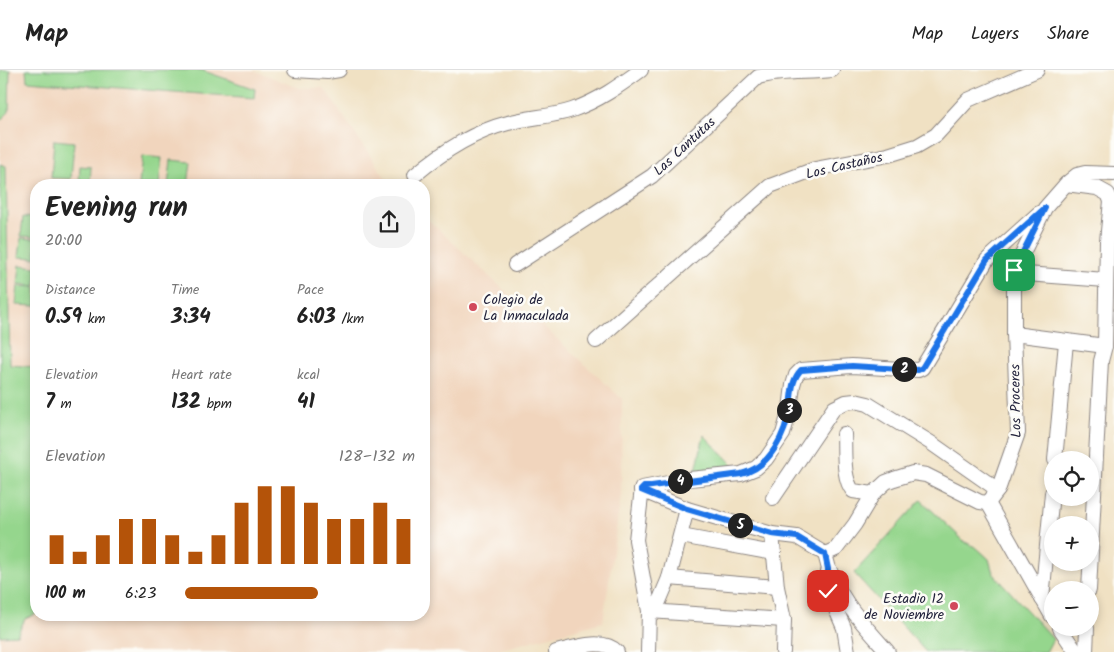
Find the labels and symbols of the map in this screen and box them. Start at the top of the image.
street label: Las Cantutas [649,112,721,181]
street label: Los Castaños [804,146,885,185]
pin [993,249,1035,291]
place label: Colegio de La Inmaculada [483,289,569,327]
marker: Colegio de La Inmaculada [467,301,479,313]
pin: 2 [892,356,916,382]
street label: Los Proceres [1004,364,1028,438]
pin: 3 [776,398,802,422]
pin: 4 [668,468,692,494]
pin: 5 [728,512,752,538]
pin [807,570,849,612]
place label: Estadio 12 de Noviembre [864,588,945,626]
marker: Estadio 12 de Noviembre [948,600,960,612]

